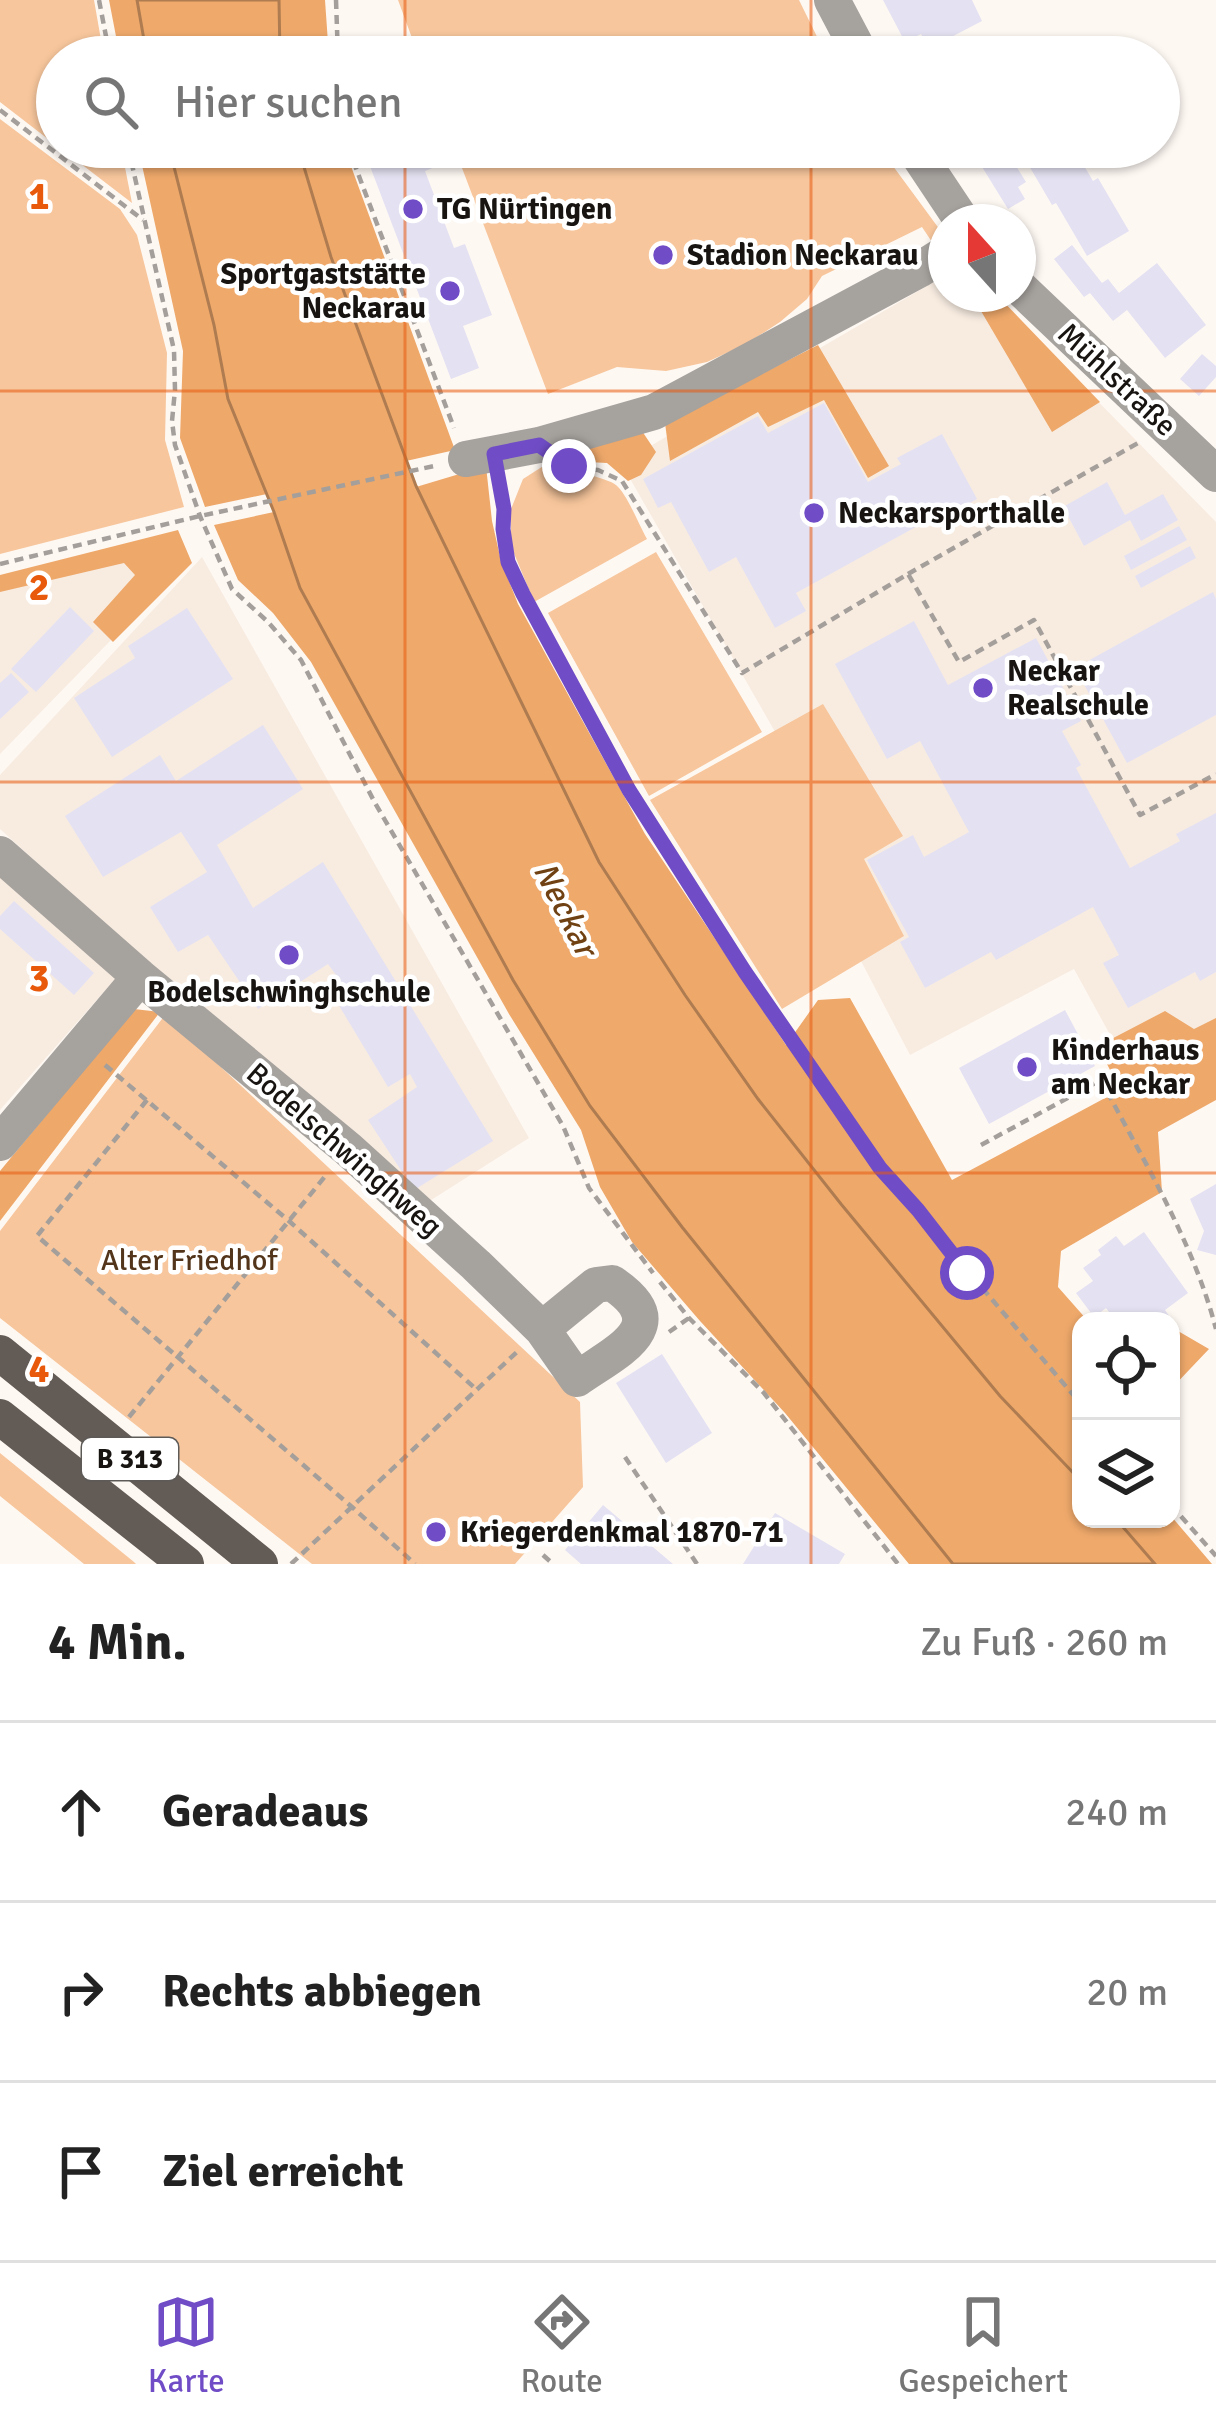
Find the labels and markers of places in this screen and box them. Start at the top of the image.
place label: TG Nürtingen [437,191,612,228]
marker: TG Nürtingen [400,196,426,222]
place label: Stadion Neckarau [687,237,919,274]
marker: Stadion Neckarau [650,242,676,268]
place label: Sportgaststätte Neckarau [221,256,426,327]
marker: Sportgaststätte Neckarau [437,278,463,304]
place label: Neckarsporthalle [838,495,1065,532]
marker: Neckarsporthalle [801,500,827,526]
place label: Neckar Realschule [1007,653,1149,724]
marker: Neckar Realschule [970,675,996,701]
marker: Bodelschwinghschule [276,942,302,968]
place label: Bodelschwinghschule [147,974,431,1011]
place label: Kinderhaus am Neckar [1051,1032,1199,1103]
marker: Kinderhaus am Neckar [1014,1054,1040,1080]
place label: Kriegerdenkmal 1870-71 [460,1514,784,1551]
marker: Kriegerdenkmal 1870-71 [423,1519,449,1545]

